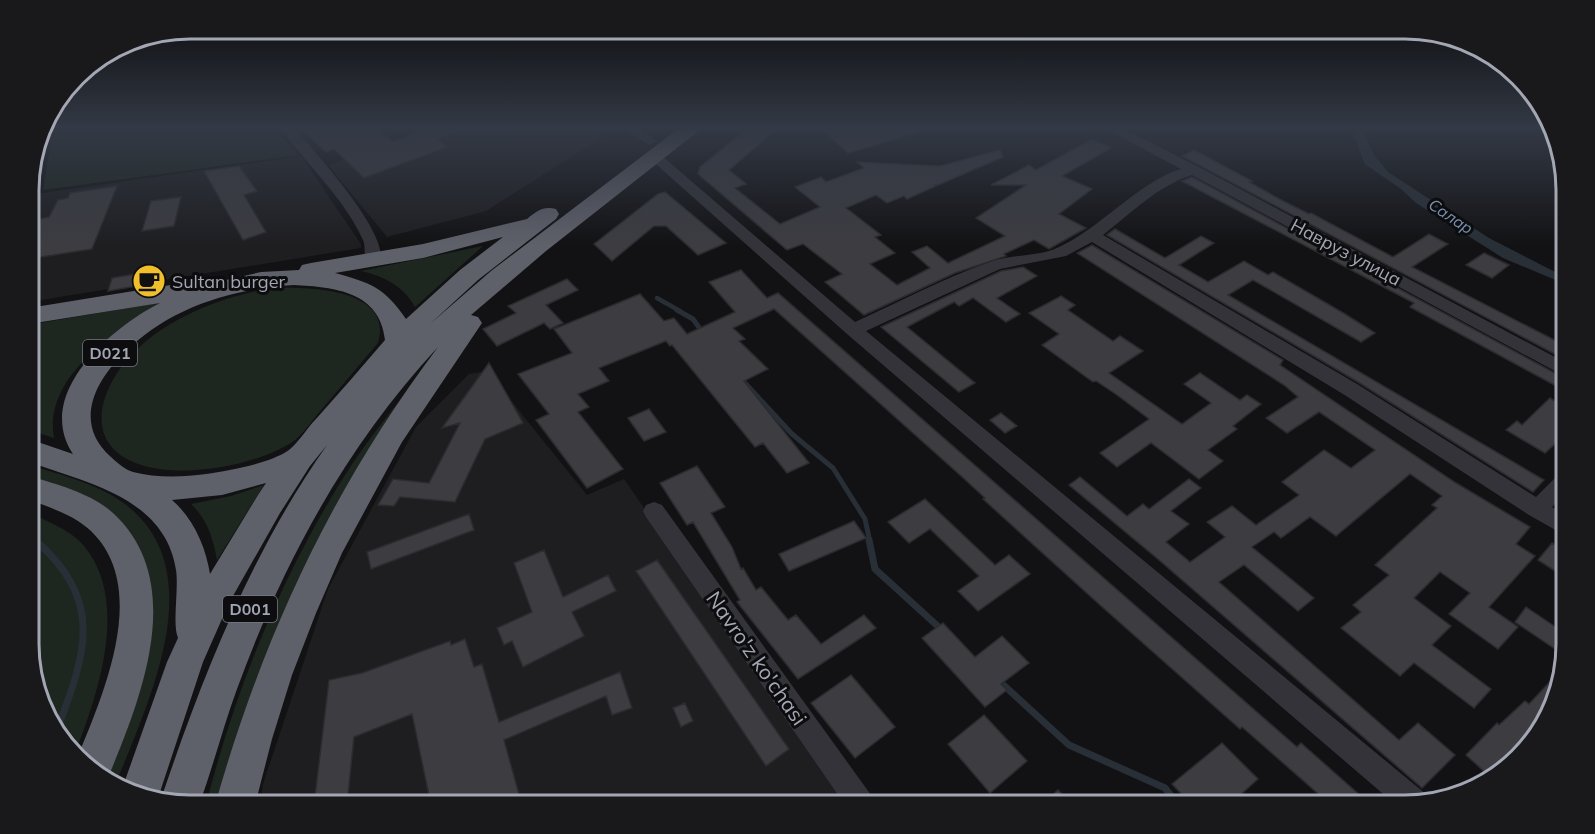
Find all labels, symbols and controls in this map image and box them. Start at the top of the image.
water label: Салар [1425,194,1477,238]
street label: Навруз улица [1287,213,1405,291]
cafe icon: Sultan burger [131,263,167,299]
place label: Sultan burger [172,270,285,293]
road number: D021 [83,340,137,366]
street label: Navro'z ko'chasi [701,586,813,730]
road number: D001 [223,596,277,622]

